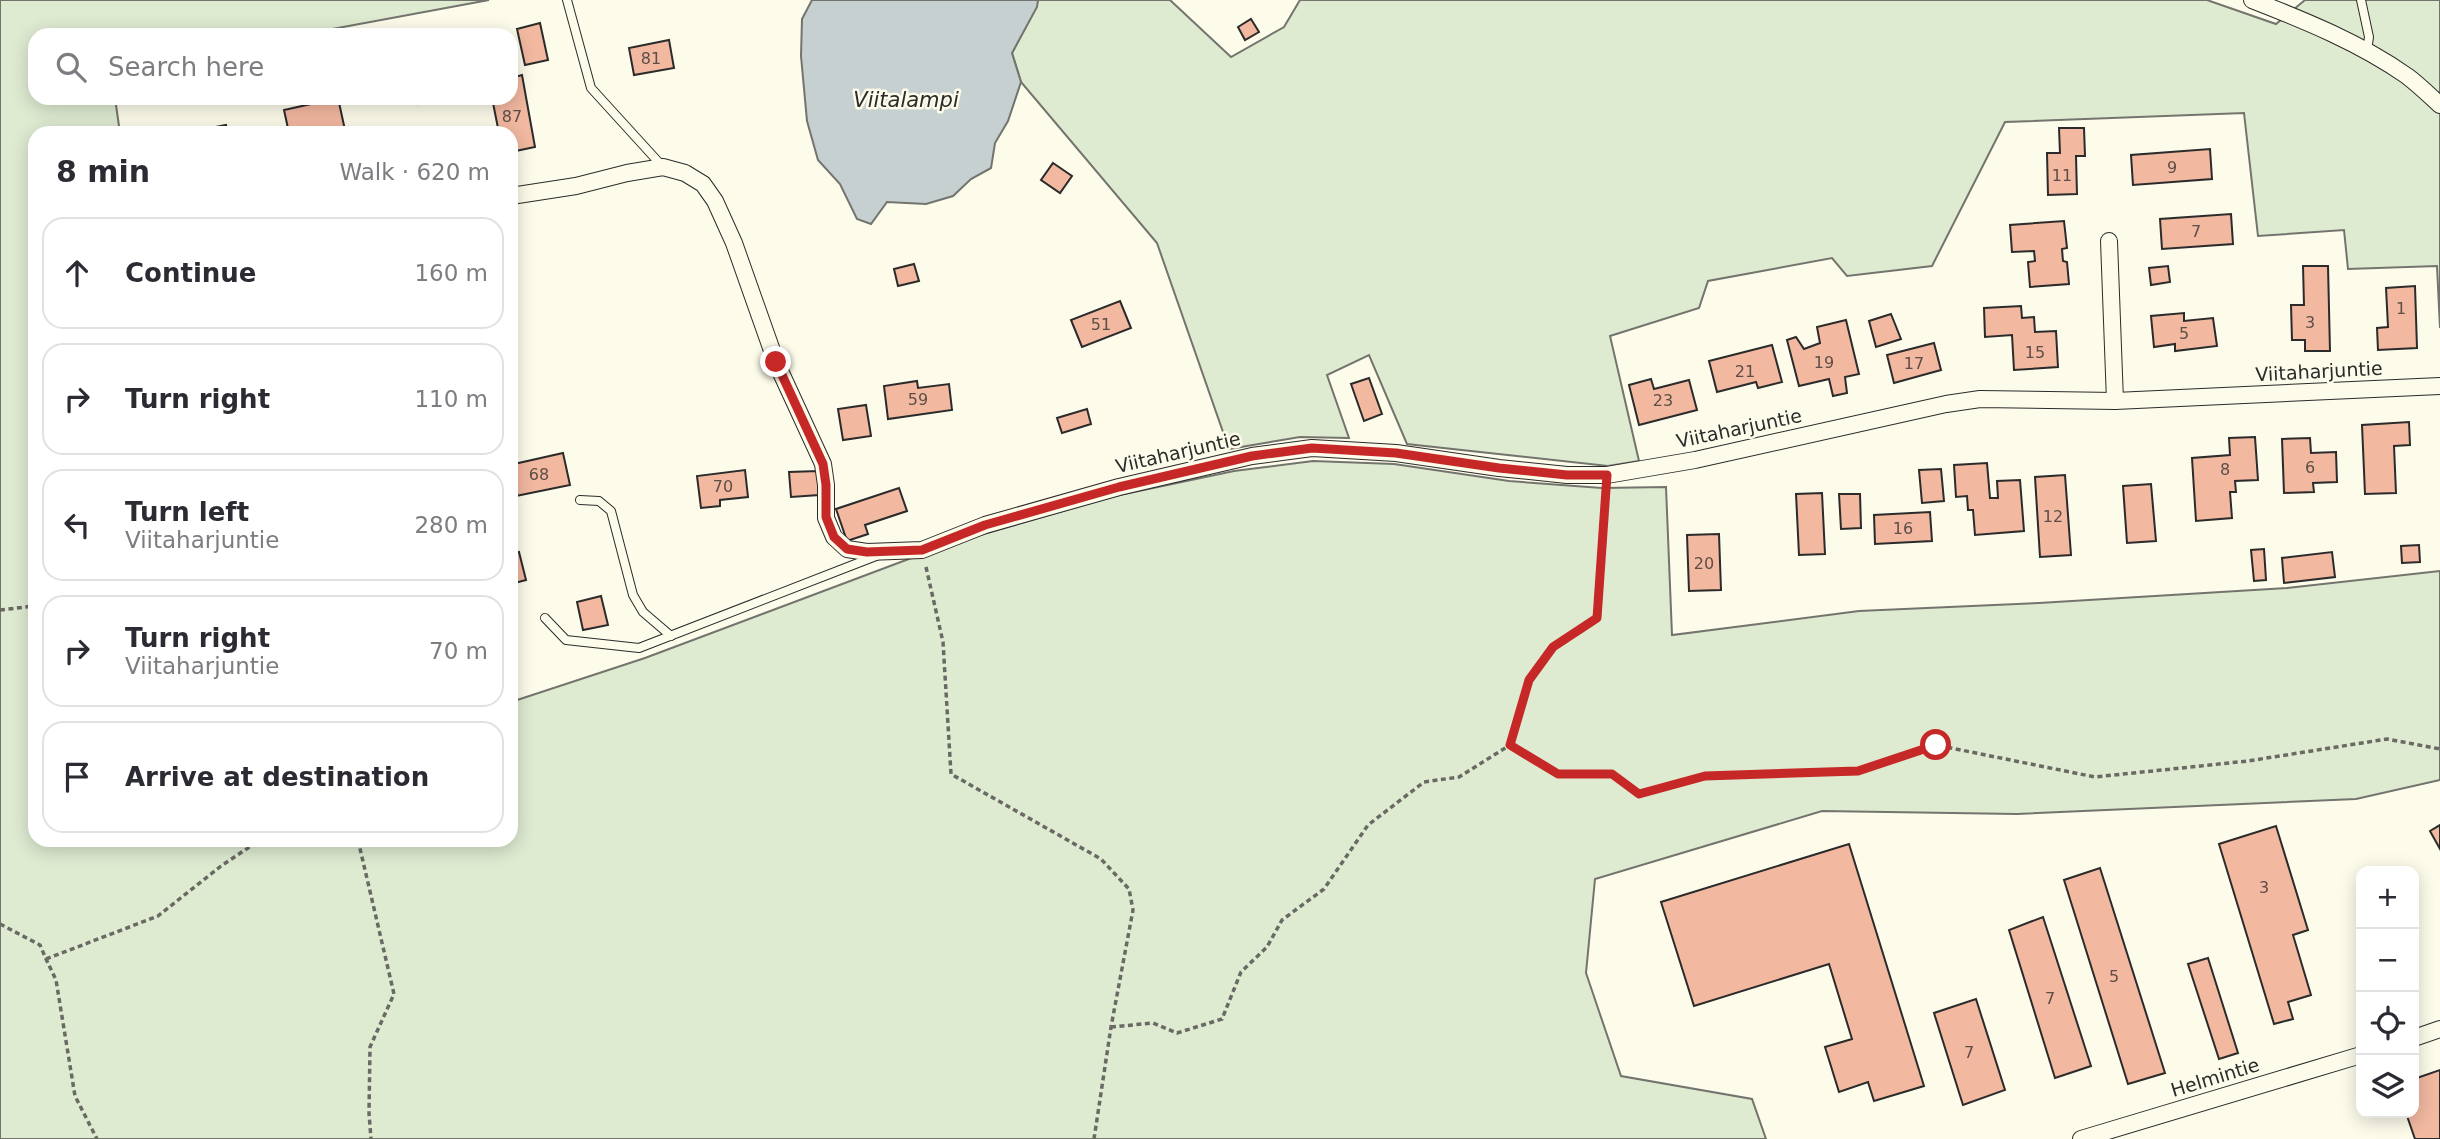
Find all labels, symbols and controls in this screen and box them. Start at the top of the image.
search box [28,28,518,105]
icon: search [52,48,90,86]
house number: 81 [641,49,661,68]
text: Search here [108,52,264,82]
water label: Viitalampi [853,88,959,112]
house number: 87 [502,107,522,126]
text: 8 min [56,154,150,189]
house number: 9 [2167,158,2177,177]
text: Walk · 620 m [339,159,490,185]
house number: 11 [2052,166,2072,185]
house number: 7 [2191,222,2201,241]
icon: ahead [58,254,96,292]
text: Continue [125,258,256,288]
text: 160 m [414,260,488,286]
house number: 1 [2396,299,2406,318]
house number: 3 [2305,313,2315,332]
house number: 51 [1091,315,1111,334]
house number: 5 [2179,324,2189,343]
house number: 15 [2025,343,2045,362]
route end [760,346,791,377]
house number: 19 [1814,353,1834,372]
house number: 17 [1904,354,1924,373]
street label: Viitaharjuntie [2255,357,2383,385]
house number: 21 [1735,362,1755,381]
icon: right [58,380,96,418]
text: Turn right [125,384,270,414]
text: 110 m [414,386,488,412]
house number: 59 [908,390,928,409]
house number: 23 [1653,391,1673,410]
street label: Viitaharjuntie [1674,404,1804,452]
street label: Viitaharjuntie [1113,427,1243,477]
house number: 6 [2305,458,2315,477]
house number: 8 [2220,460,2230,479]
house number: 68 [529,465,549,484]
house number: 70 [713,477,733,496]
text: Turn left [125,497,249,527]
icon: left [58,506,96,544]
house number: 12 [2043,507,2063,526]
text: 280 m [414,512,488,538]
house number: 16 [1893,519,1913,538]
text: Viitaharjuntie [125,527,279,553]
house number: 20 [1694,554,1714,573]
text: Turn right [125,623,270,653]
icon: right [58,632,96,670]
text: 70 m [429,638,488,664]
text: Viitaharjuntie [125,653,279,679]
route start [1920,729,1951,760]
icon: arrive [58,758,96,796]
text: Arrive at destination [125,762,429,792]
map controls [2356,866,2419,1118]
button: + [2356,866,2419,929]
house number: 3 [2259,878,2269,897]
button: − [2356,929,2419,992]
house number: 5 [2109,967,2119,986]
house number: 7 [2045,989,2055,1008]
button: locate [2356,992,2419,1055]
house number: 7 [1964,1043,1974,1062]
street label: Helmintie [2168,1053,2262,1101]
button: layers [2356,1055,2419,1118]

